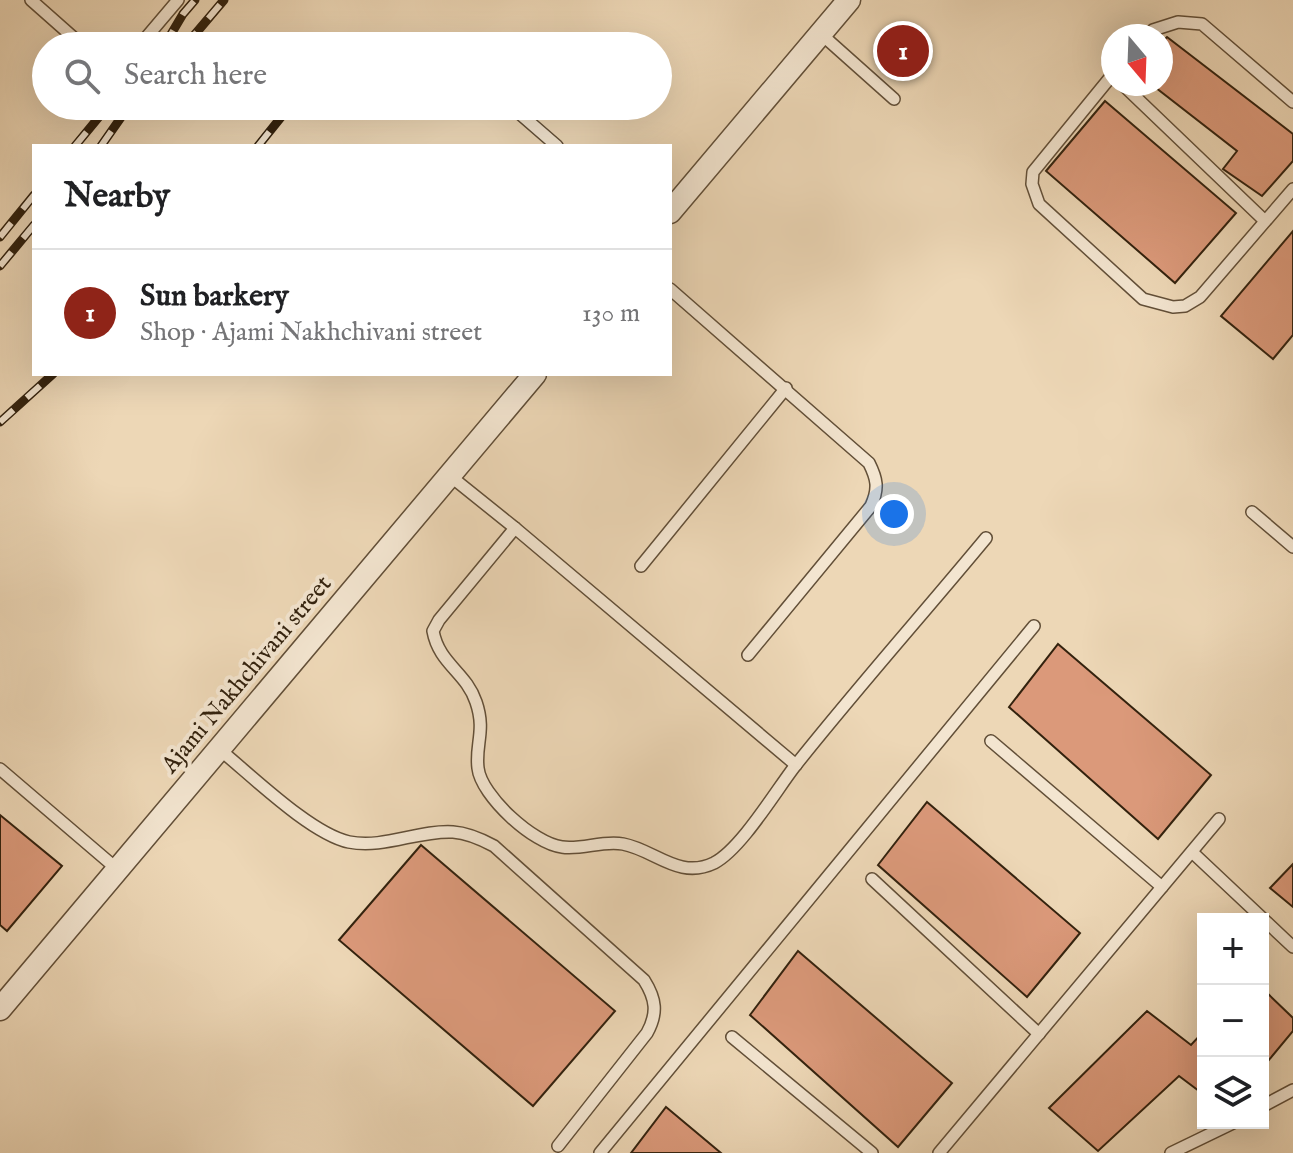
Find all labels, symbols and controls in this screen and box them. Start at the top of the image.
pin: 1 [877,21,929,81]
north arrow [1101,24,1173,96]
search box [32,32,672,120]
icon: search [60,54,104,98]
text: Search here [124,57,267,95]
text: Nearby [64,175,170,218]
text: Sun barkery [140,278,289,316]
text: 1 [85,297,95,330]
text: 130 m [582,297,640,330]
text: Shop · Ajami Nakhchivani street [140,316,482,349]
your location [874,494,914,534]
street label: Ajami Nakhchivani street [154,570,339,781]
map controls [1197,913,1269,1129]
button: + [1197,913,1269,985]
button: − [1197,985,1269,1057]
button: layers [1197,1057,1269,1129]

